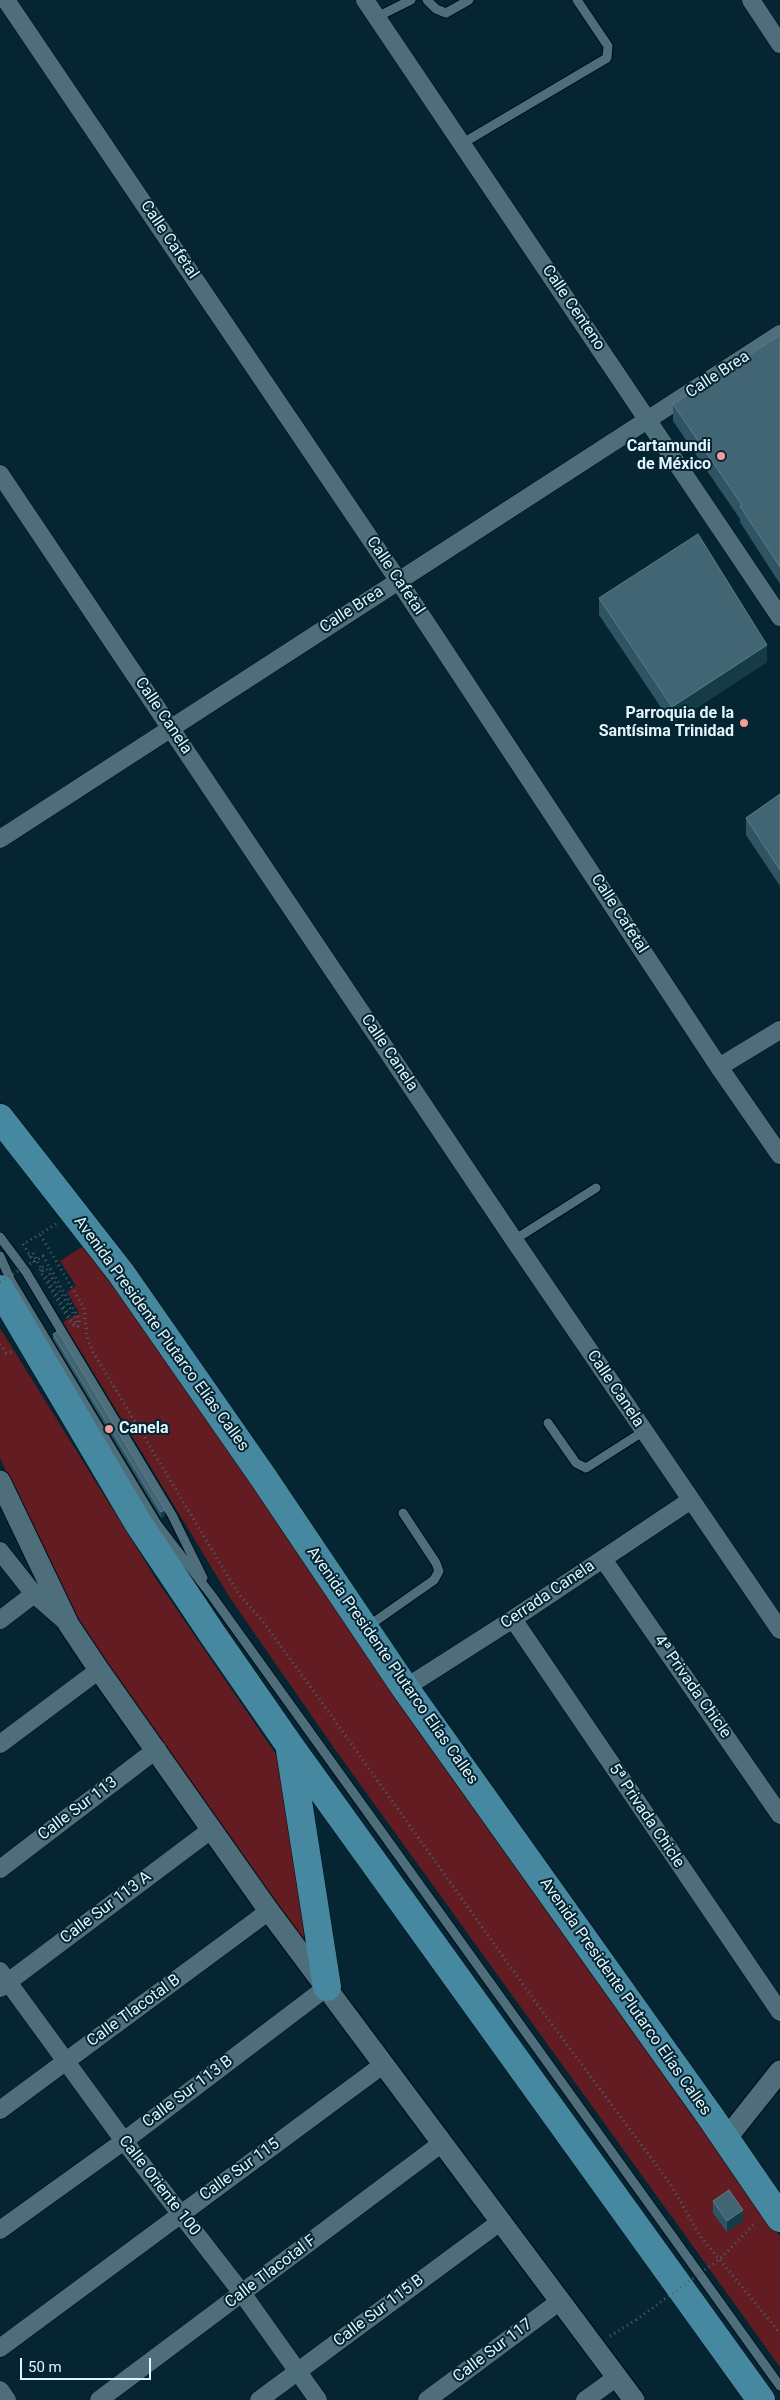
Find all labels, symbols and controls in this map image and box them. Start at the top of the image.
street label: Calle Cafetal [136,197,202,283]
street label: Calle Centeno [537,262,609,354]
street label: Calle Brea [683,347,753,403]
place label: Cartamundi de México [627,437,711,475]
marker: Cartamundi de México [715,450,727,462]
street label: Calle Cafetal [362,533,428,619]
street label: Calle Brea [317,582,387,638]
street label: Calle Canela [130,674,196,758]
place label: Parroquia de la Santísima Trinidad [599,704,734,742]
marker: Parroquia de la Santísima Trinidad [738,717,750,729]
street label: Calle Cafetal [586,871,652,957]
street label: Calle Canela [356,1011,422,1095]
street label: Avenida Presidente Plutarco Elías Calles [69,1213,253,1455]
street label: Calle Canela [582,1347,648,1431]
place label: Canela [119,1419,168,1439]
marker: Canela [103,1423,115,1435]
street label: Avenida Presidente Plutarco Elías Calles [302,1544,482,1788]
street label: Cerrada Canela [498,1557,598,1633]
street label: 4ª Privada Chicle [649,1632,735,1742]
street label: 5ª Privada Chicle [604,1760,688,1872]
street label: Calle Sur 113 [35,1773,121,1845]
street label: Calle Sur 113 A [57,1868,155,1948]
street label: Avenida Presidente Plutarco Elías Calles [535,1875,715,2119]
street label: Calle Tlacotal B [84,1971,184,2051]
street label: Calle Sur 113 B [139,2052,237,2132]
street label: Calle Oriente 100 [114,2132,204,2240]
street label: Calle Sur 115 [196,2135,284,2205]
street label: Calle Tlacotal F [221,2231,321,2313]
street label: Calle Sur 115 B [330,2271,428,2351]
street label: Calle Sur 117 [450,2315,536,2387]
scale bar [22,2348,154,2380]
text: 50 m [28,2358,62,2376]

